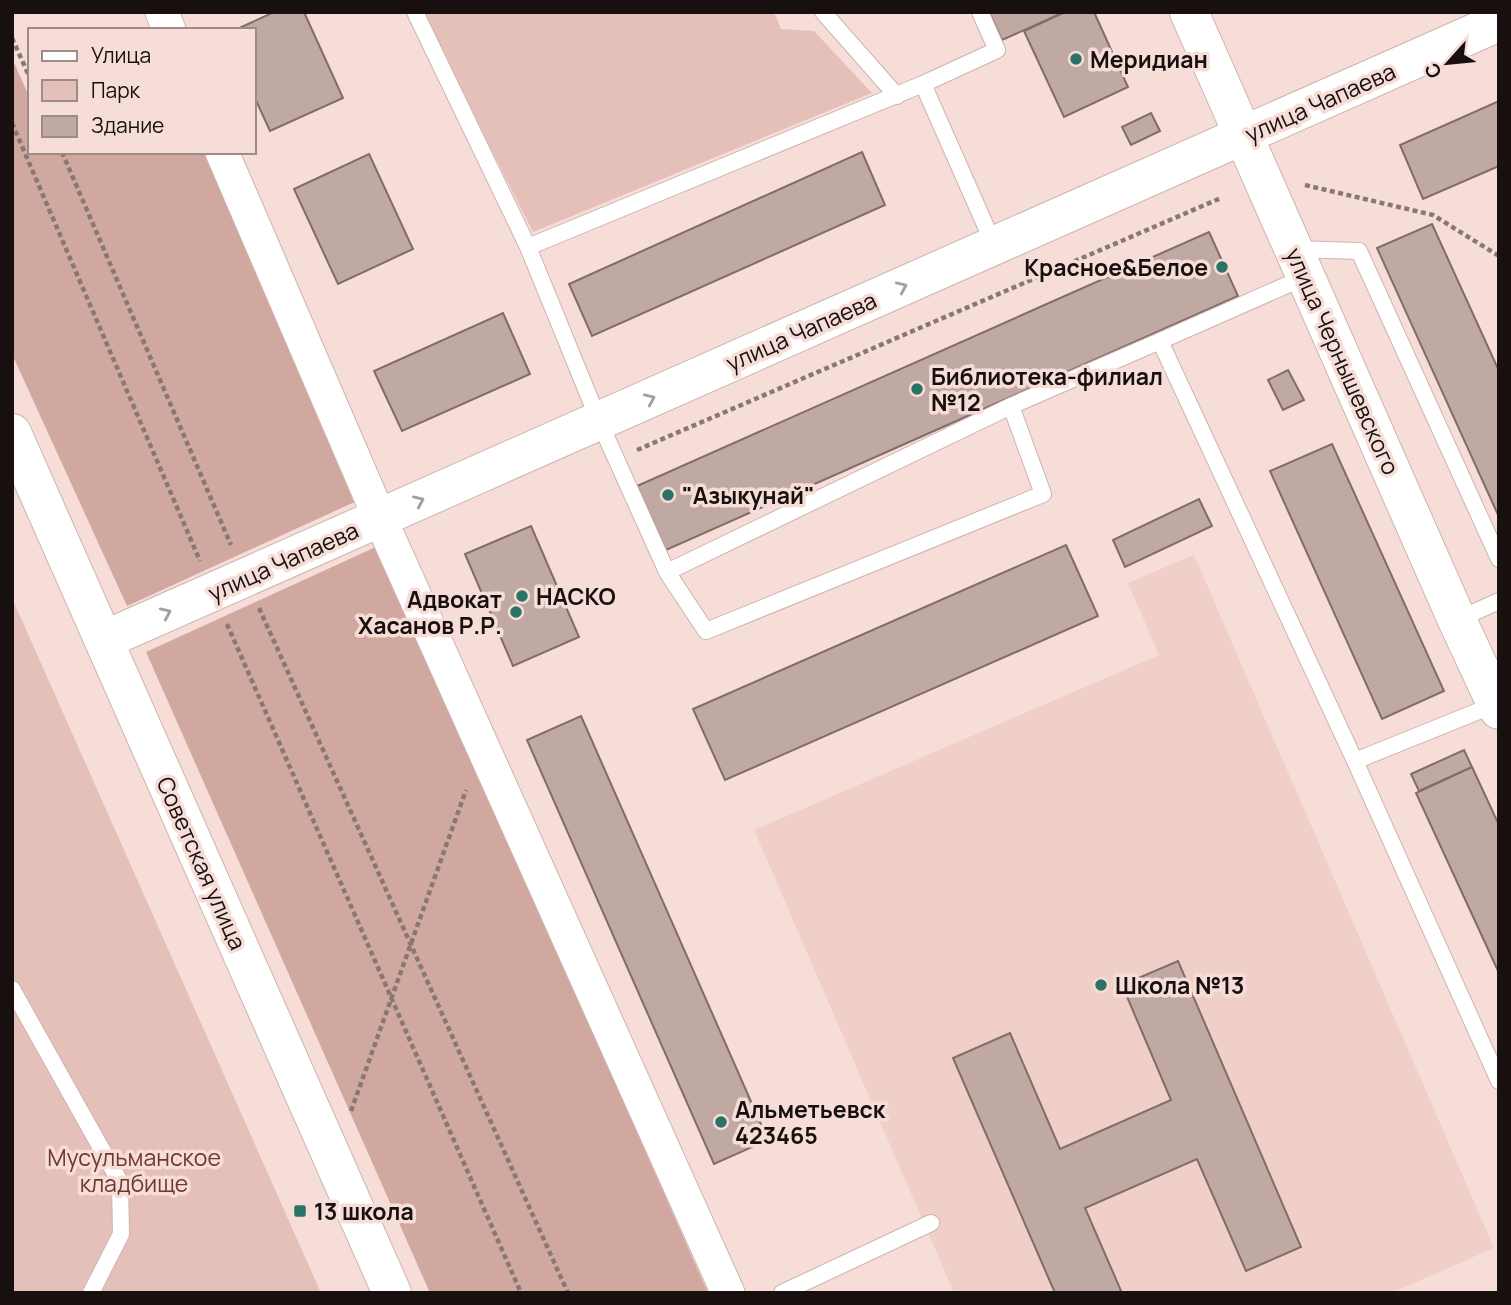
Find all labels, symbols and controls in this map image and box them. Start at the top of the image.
legend [28,28,256,154]
north arrow [1413,28,1483,98]
text: Улица [91,41,151,69]
place label: Меридиан [1090,43,1208,75]
marker: Меридиан [1068,51,1084,67]
street label: улица Чапаева [1240,55,1400,149]
text: С [1418,59,1448,83]
text: Парк [91,76,141,104]
text: Здание [91,111,164,139]
street label: улица Чернышевского [1278,242,1408,480]
place label: Красное&Белое [1024,251,1208,283]
marker: Красное&Белое [1214,259,1230,275]
one-way arrow [896,281,908,295]
street label: улица Чапаева [721,284,881,378]
place label: Библиотека-филиал №12 [931,360,1163,418]
marker: Библиотека-филиал №12 [909,381,925,397]
one-way arrow [642,393,655,407]
place label: "Азыкунай" [682,479,815,511]
marker: "Азыкунай" [660,487,676,503]
one-way arrow [412,495,424,509]
street label: улица Чапаева [203,514,363,608]
place label: НАСКО [536,580,616,612]
place label: Адвокат Хасанов Р.Р. [358,583,502,641]
marker: НАСКО [514,588,530,604]
marker: Адвокат Хасанов Р.Р. [508,604,524,620]
one-way arrow [159,607,172,621]
street label: Советская улица [149,771,255,955]
place label: Школа №13 [1115,969,1244,1001]
marker: Школа №13 [1093,977,1109,993]
place label: Альметьевск 423465 [735,1093,886,1151]
marker: Альметьевск 423465 [713,1114,729,1130]
park label: Мусульманское кладбище [47,1141,221,1199]
place label: 13 школа [314,1195,414,1227]
marker: 13 школа [292,1203,308,1219]

